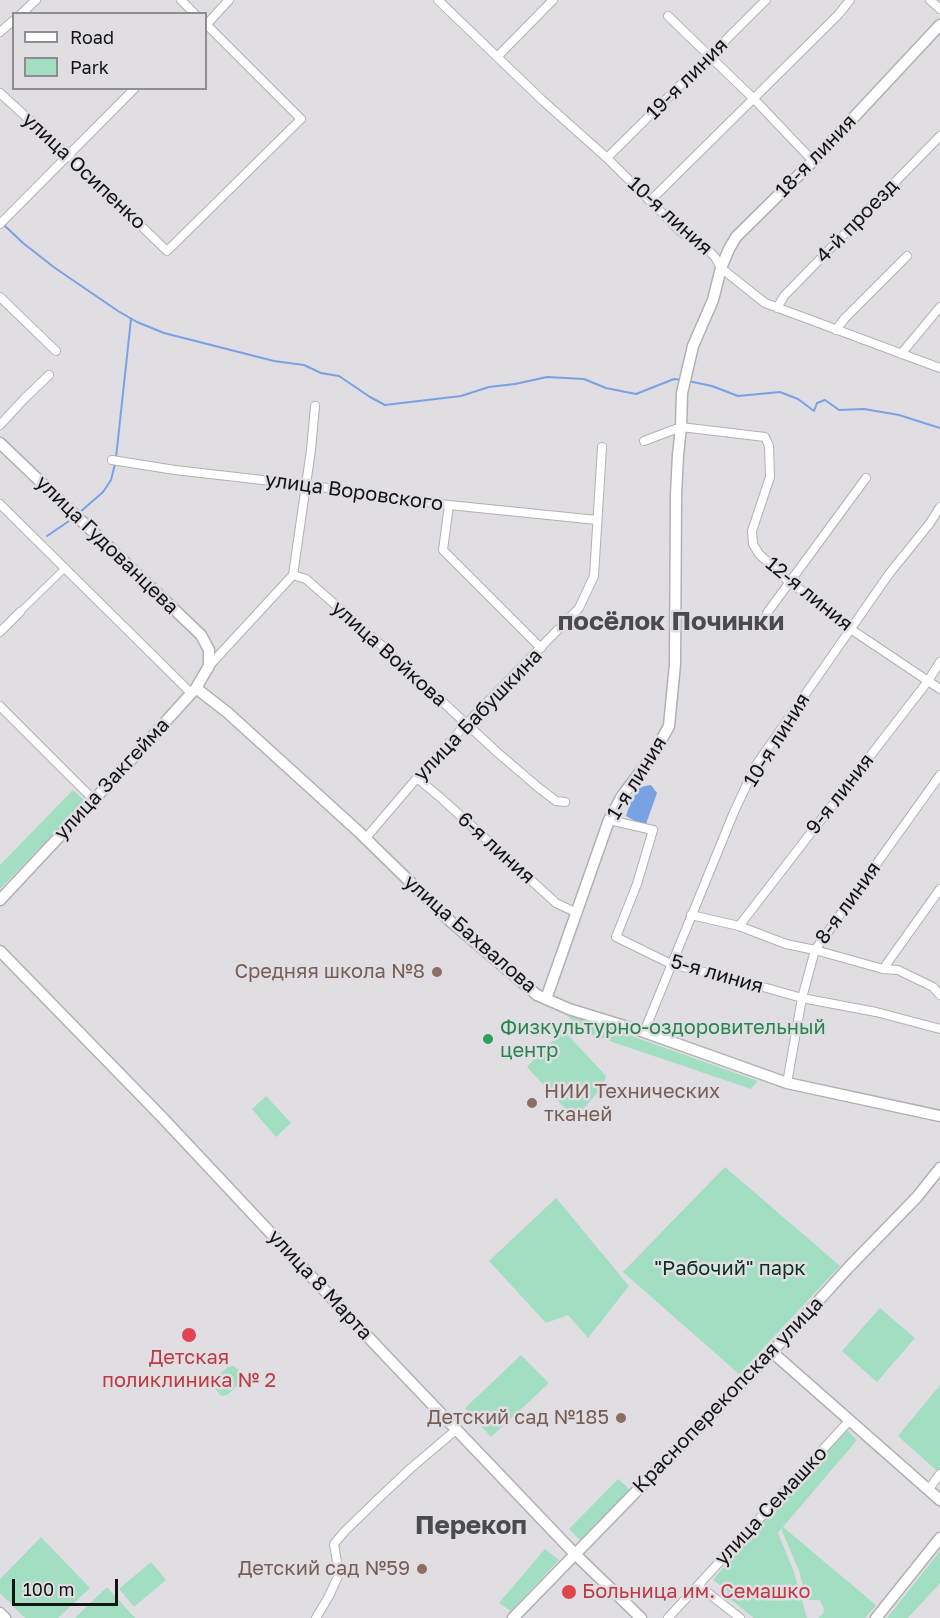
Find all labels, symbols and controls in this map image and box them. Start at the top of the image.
legend [12,12,207,90]
text: Road [70,26,114,48]
street label: 19-я линия [641,33,733,125]
text: Park [70,56,109,78]
street label: улица Осипенко [17,108,151,234]
street label: 18-я линия [771,110,861,202]
street label: 10-я линия [623,172,717,260]
street label: 4-й проезд [811,174,903,268]
street label: улица Воровского [263,468,445,516]
street label: улица Гудованцева [31,471,183,619]
street label: 12-я линия [761,552,857,636]
street label: улица Войкова [326,596,452,712]
district label: посёлок Починки [558,606,784,638]
street label: улица Бабушкина [409,644,547,786]
street label: 10-я линия [739,689,815,791]
street label: улица Закгейма [49,713,175,845]
street label: 1-я линия [602,732,672,824]
street label: 9-я линия [801,749,879,839]
street label: 6-я линия [452,807,540,889]
street label: 8-я линия [810,857,886,949]
street label: улица Бахвалова [399,870,541,998]
street label: 5-я линия [668,949,766,999]
place label: Средняя школа №8 [234,960,425,984]
marker: Средняя школа №8 [430,965,444,979]
place label: Физкультурно-оздоровительный центр [500,1016,826,1063]
marker: Физкультурно-оздоровительный центр [481,1032,495,1046]
place label: НИИ Технических тканей [544,1080,720,1127]
marker: НИИ Технических тканей [525,1096,539,1110]
street label: улица 8 Марта [263,1225,377,1345]
park label: "Рабочий" парк [654,1257,806,1281]
street label: Красноперекопская улица [628,1292,828,1498]
marker: Детская поликлиника № 2 [180,1326,198,1344]
place label: Детская поликлиника № 2 [102,1346,276,1393]
place label: Детский сад №185 [427,1406,609,1430]
marker: Детский сад №185 [614,1411,628,1425]
street label: улица Семашко [710,1442,832,1570]
district label: Перекоп [415,1510,527,1542]
place label: Детский сад №59 [238,1557,410,1581]
marker: Детский сад №59 [415,1562,429,1576]
scale bar [15,1567,122,1605]
text: 100 m [23,1578,74,1600]
place label: Больница им. Семашко [582,1580,810,1604]
marker: Больница им. Семашко [560,1583,578,1601]

